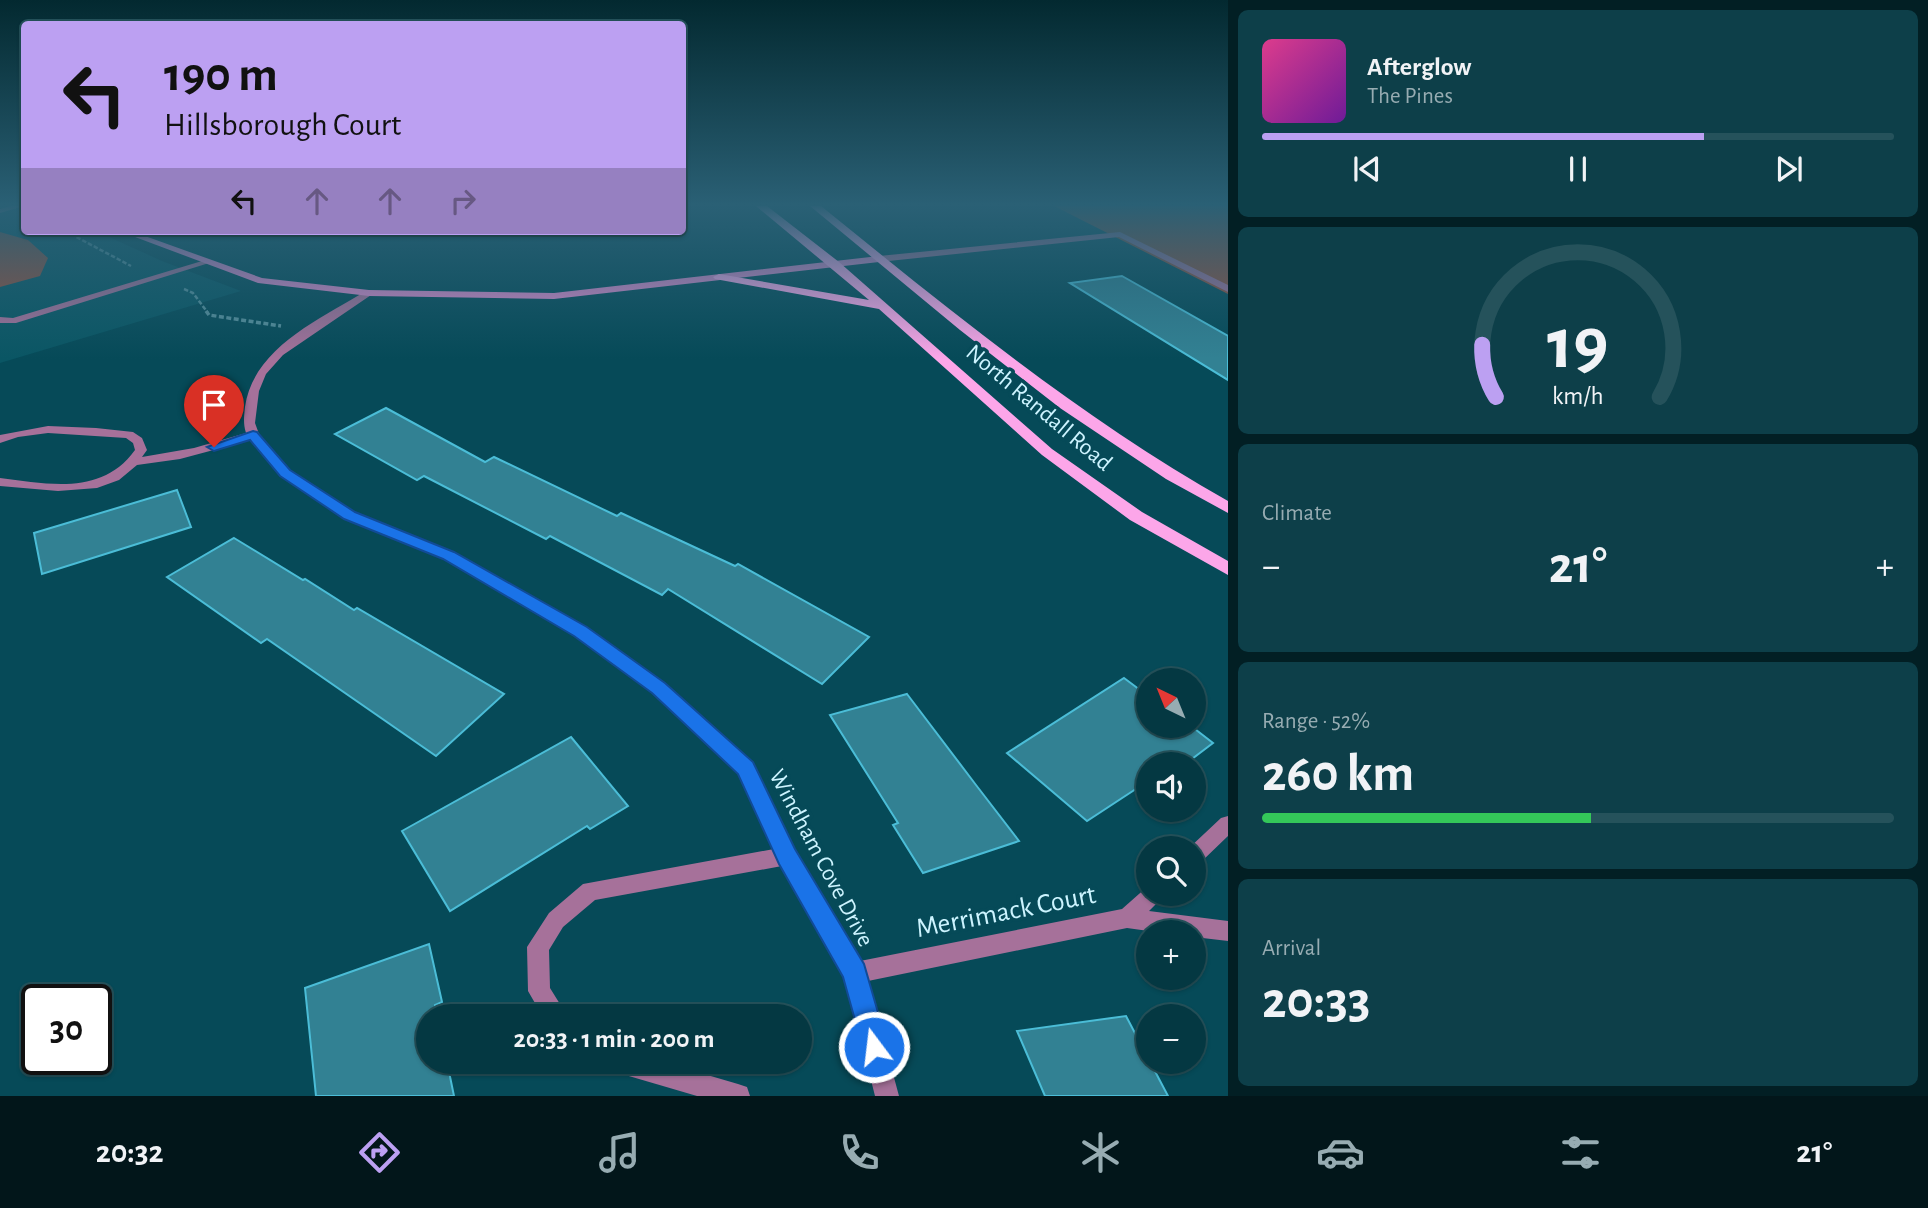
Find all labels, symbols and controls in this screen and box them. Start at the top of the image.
icon: left [49,49,140,140]
text: 190 m [164,51,278,100]
text: Afterglow [1367,54,1471,80]
text: The Pines [1367,85,1453,108]
text: Hillsborough Court [164,109,401,141]
icon: previous [1348,150,1386,188]
icon: pause [1559,150,1597,188]
icon: next [1770,150,1808,188]
icon: left [225,182,263,220]
icon: ahead [298,182,336,220]
icon: ahead [371,182,409,220]
icon: right [444,182,482,220]
text: 19 [1547,309,1609,382]
street label: North Randall Road [961,340,1117,476]
pin [184,375,244,447]
text: km/h [1552,384,1604,409]
icon: arrive [195,386,233,424]
text: Climate [1262,502,1332,525]
text: 21° [1549,540,1607,592]
text: − [1262,548,1280,586]
text: + [1876,548,1894,586]
north arrow [1136,668,1206,738]
map controls [1136,668,1206,1074]
text: Range · 52% [1262,710,1370,733]
text: 260 km [1262,748,1414,800]
button: sound [1136,752,1206,822]
street label: Windham Cove Drive [764,765,878,951]
button: search [1136,836,1206,906]
street label: Merrimack Court [914,881,1098,943]
button: + [1136,920,1206,990]
text: Arrival [1262,937,1321,960]
text: 20:33 [1262,975,1370,1027]
speed limit sign: 30 [21,984,112,1075]
button: − [1136,1004,1206,1074]
position arrow [837,1010,911,1084]
text: 20:33 · 1 min · 200 m [514,1026,714,1052]
icon: directions [355,1128,404,1177]
icon: music [595,1128,644,1177]
icon: phone [835,1128,884,1177]
icon: climate [1076,1128,1125,1177]
icon: car [1316,1128,1365,1177]
icon: filters [1556,1128,1605,1177]
text: 20:32 [96,1136,164,1168]
text: 21° [1796,1136,1832,1168]

